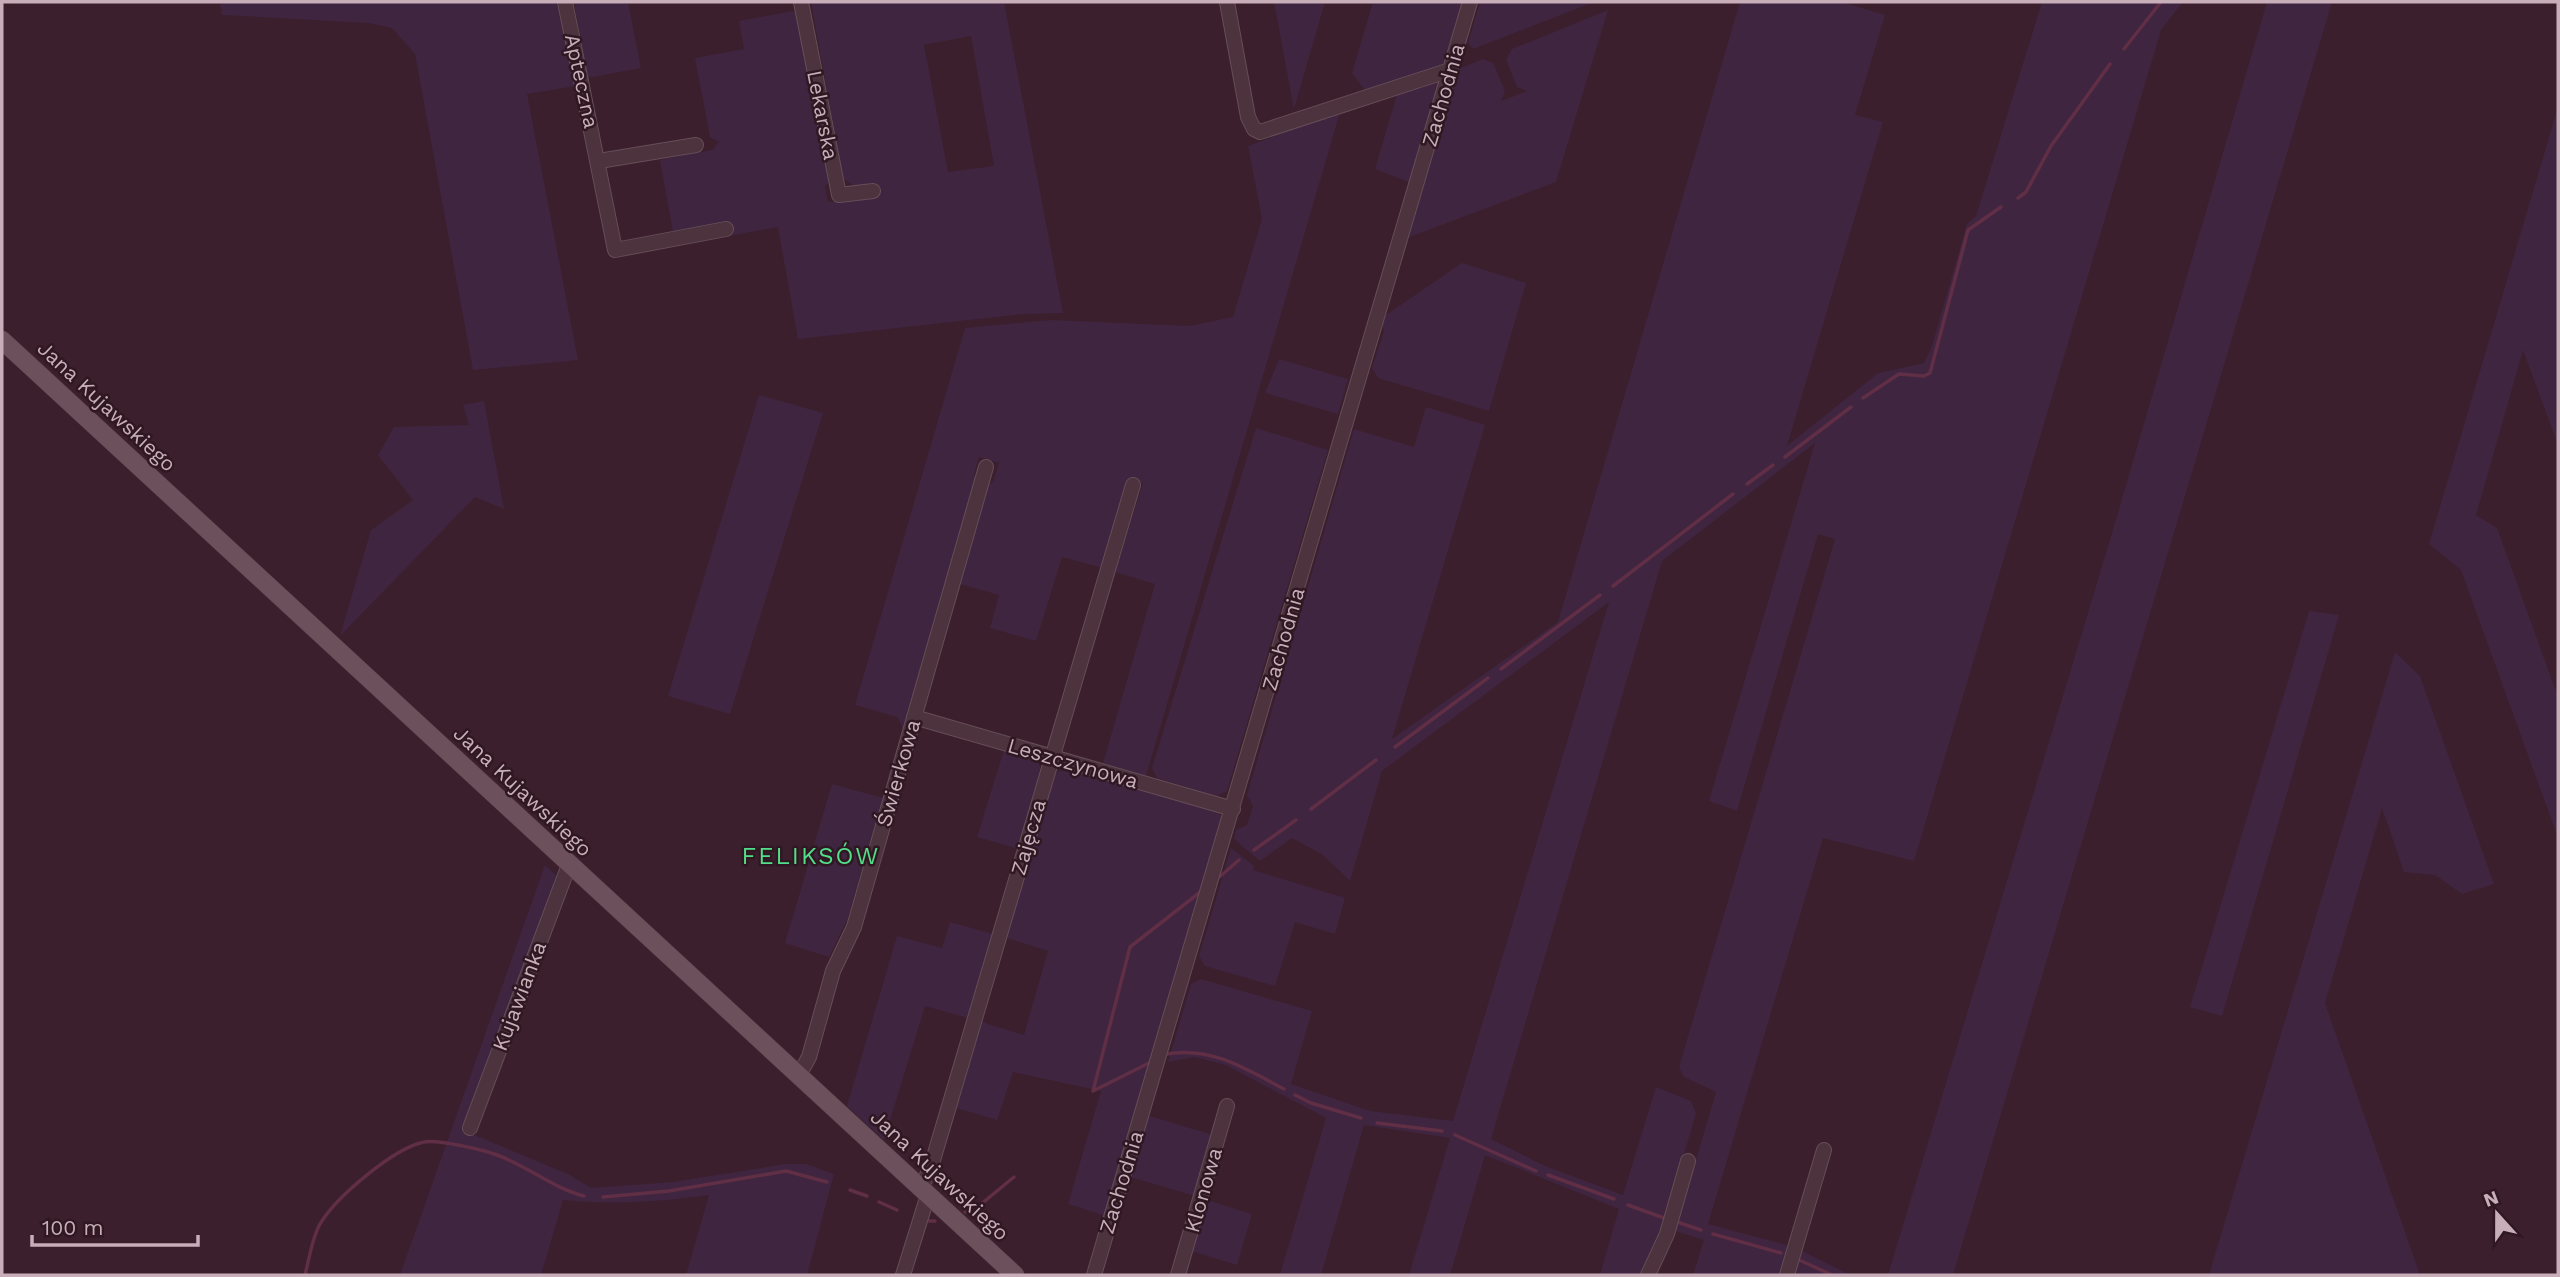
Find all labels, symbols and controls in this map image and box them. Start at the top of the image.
street label: Apteczna [560,32,604,130]
street label: Zachodnia [1416,40,1470,149]
street label: Lekarska [802,68,844,162]
street label: Jana Kujawskiego [33,335,181,477]
street label: Zachodnia [1256,584,1310,693]
street label: Świerkowa [871,716,925,829]
street label: Jana Kujawskiego [449,720,597,862]
street label: Leszczynowa [1005,732,1141,794]
street label: Zajęcza [1005,796,1051,878]
district label: FELIKSÓW [742,842,880,870]
street label: Kujawianka [487,938,551,1054]
street label: Jana Kujawskiego [866,1104,1014,1246]
street label: Zachodnia [1094,1128,1148,1236]
street label: Klonowa [1179,1145,1227,1235]
north arrow [2462,1179,2532,1249]
text: N [2480,1185,2502,1212]
scale bar [32,1204,198,1248]
text: 100 m [42,1215,104,1240]

